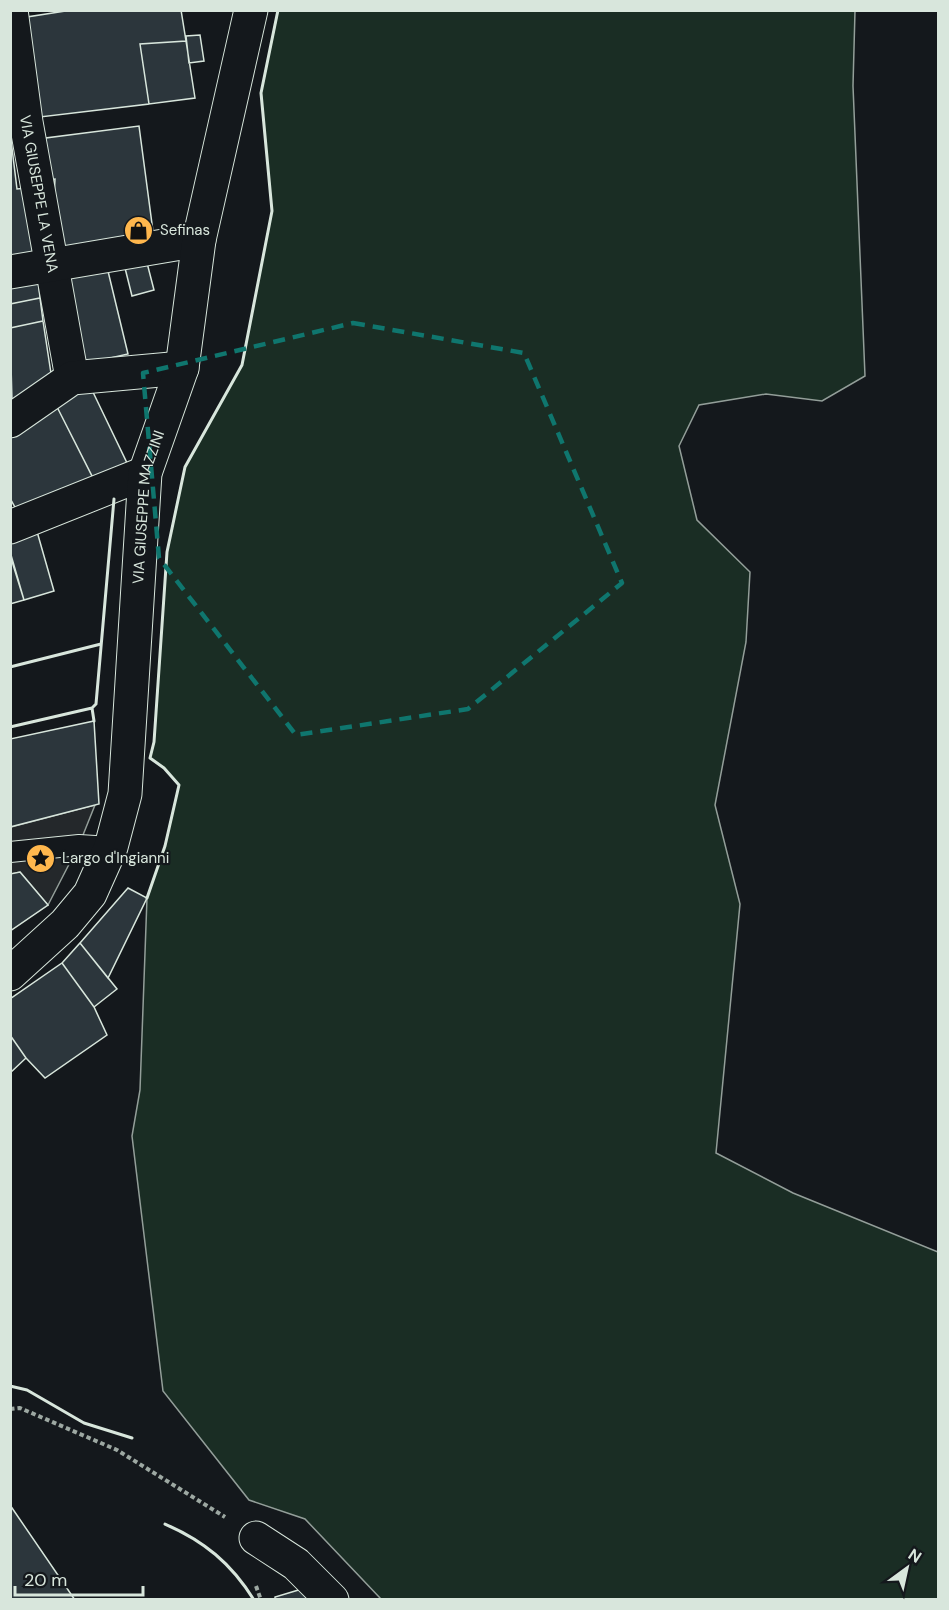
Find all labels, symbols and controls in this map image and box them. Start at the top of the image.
street label: VIA GIUSEPPE LA VENA [15,114,63,274]
shop icon: Sefinas [123,214,155,246]
place label: Sefinas [160,220,210,240]
street label: VIA GIUSEPPE MAZZINI [128,428,169,584]
place icon: Largo d'Ingianni [25,842,57,874]
place label: Largo d'Ingianni [62,848,169,868]
north arrow [877,1538,937,1598]
text: N [904,1544,926,1568]
scale bar [15,1559,142,1597]
text: 20 m [24,1568,67,1592]

